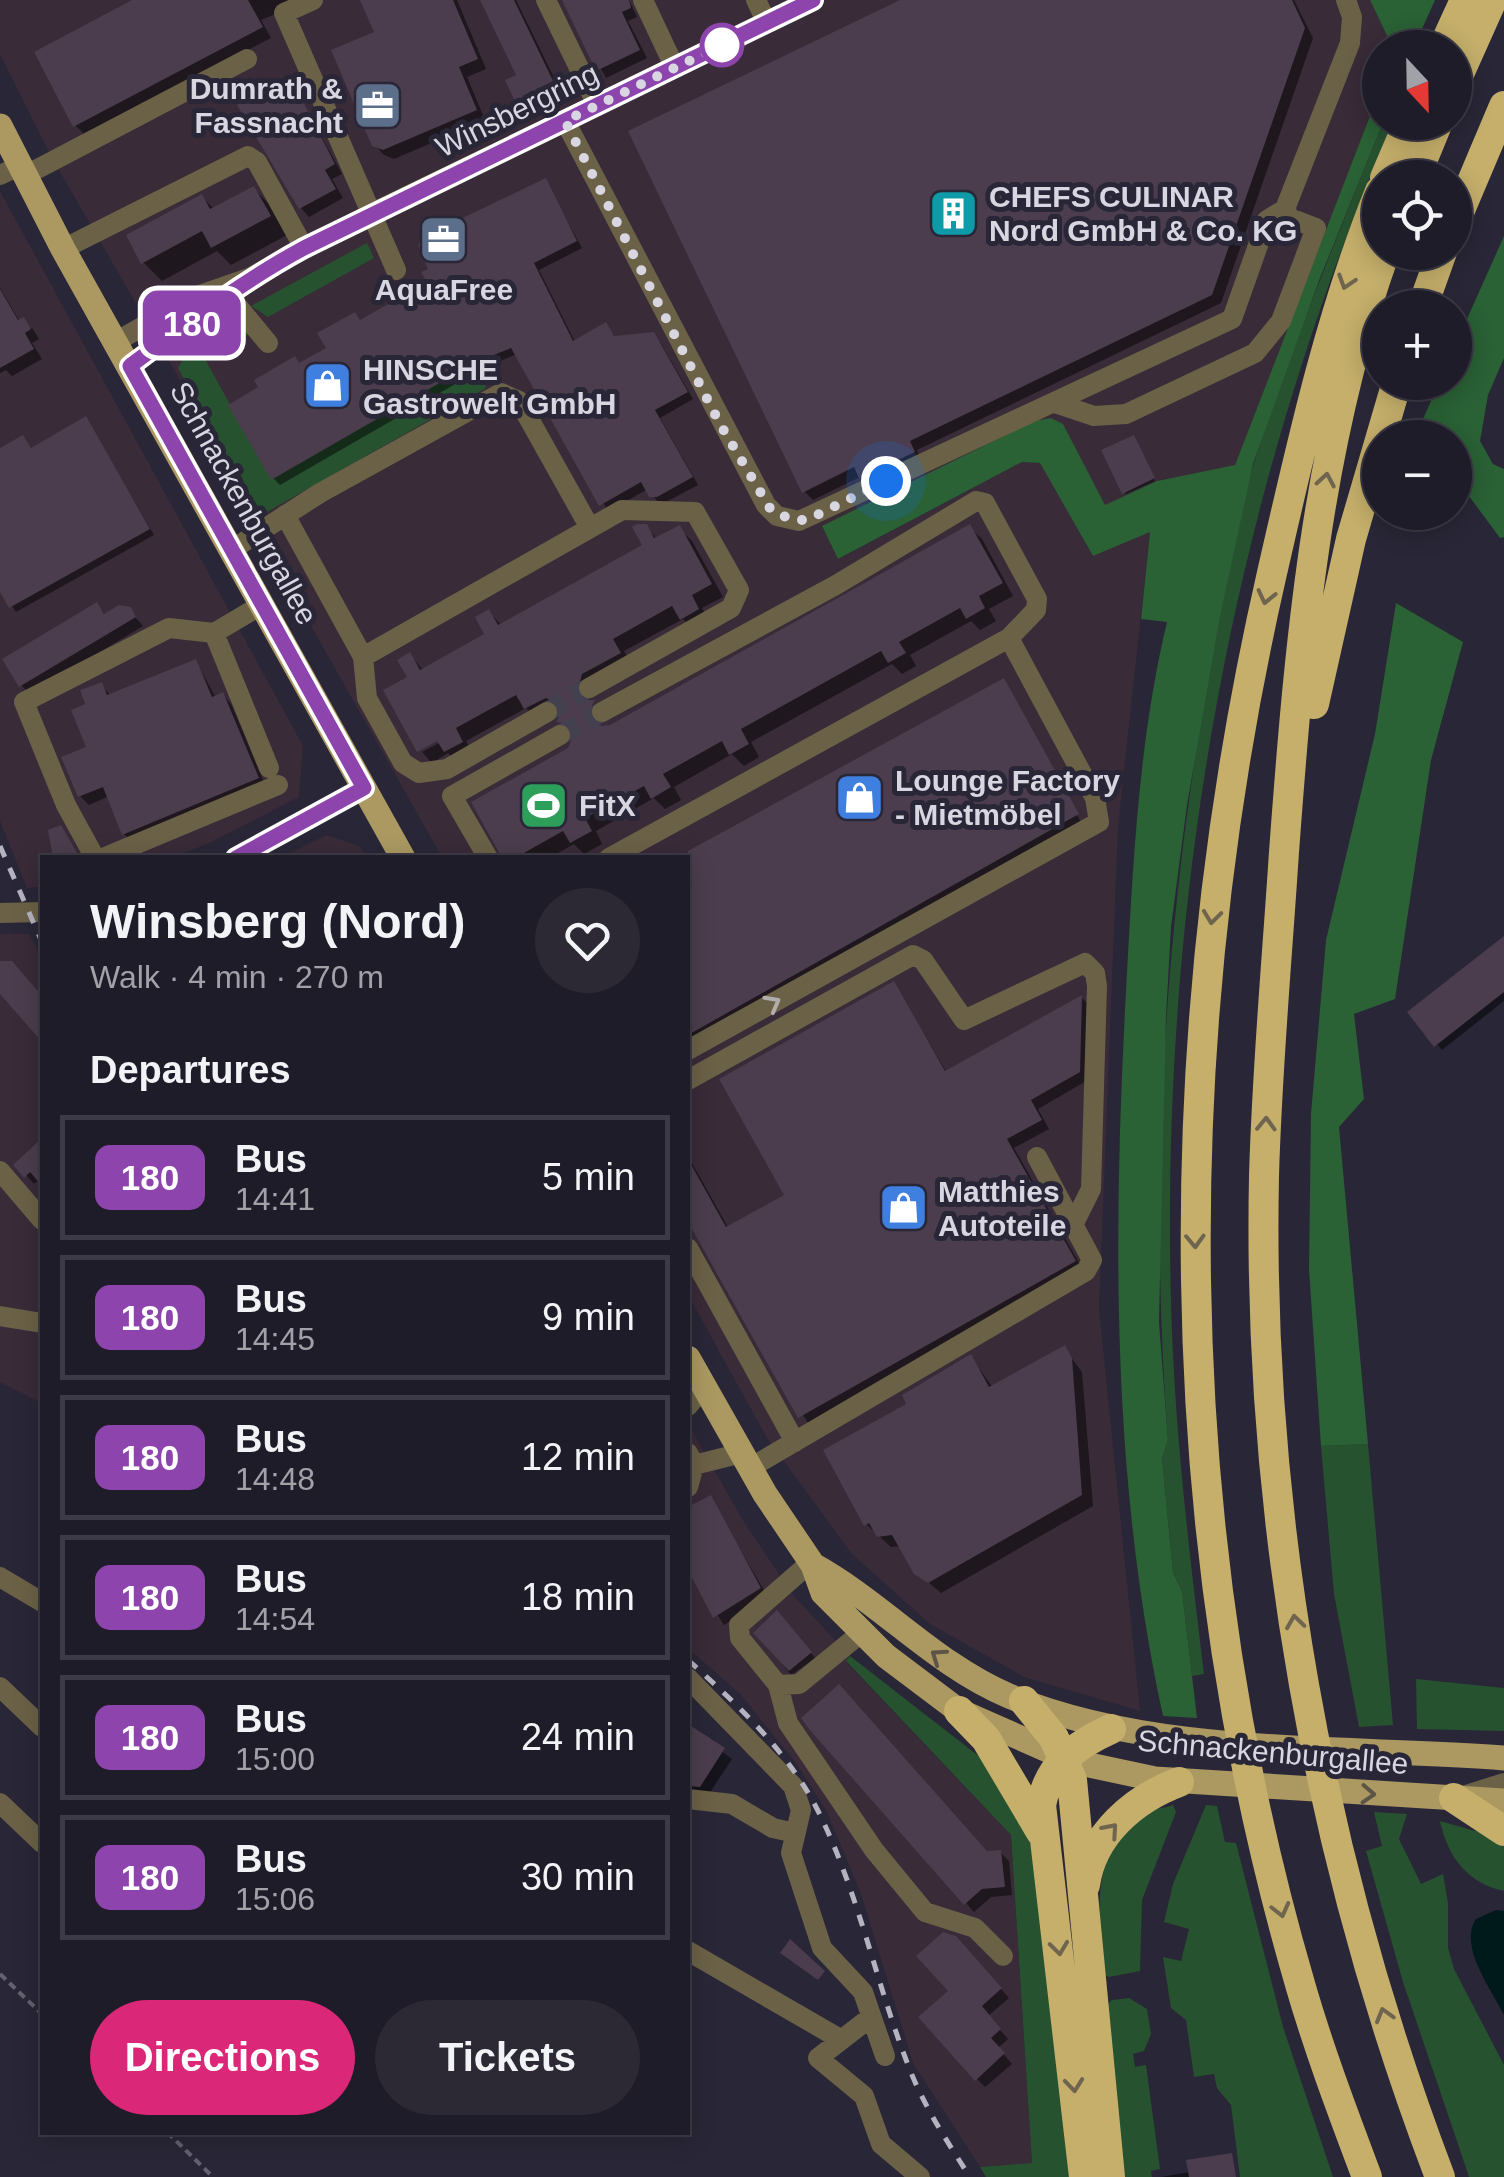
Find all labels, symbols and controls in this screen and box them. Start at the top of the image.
unlabelled marker [701,24,743,66]
north arrow [1362,30,1472,140]
map controls [1362,30,1472,530]
street label: Winsbergring [430,56,604,164]
place label: Dumrath & Fassnacht [190,72,343,139]
office icon: Dumrath & Fassnacht [352,79,404,131]
button: locate [1362,160,1472,270]
place label: CHEFS CULINAR Nord GmbH & Co. KG [989,180,1297,247]
building icon: CHEFS CULINAR Nord GmbH & Co. KG [928,187,980,239]
office icon: AquaFree [418,214,470,266]
place label: AquaFree [375,273,513,306]
one-way arrow [1337,273,1358,290]
line badge: 180 [134,290,250,356]
button: + [1362,290,1472,400]
text: 180 [163,304,221,343]
place label: HINSCHE Gastrowelt GmbH [363,353,616,420]
shop icon: HINSCHE Gastrowelt GmbH [302,360,354,412]
street label: Schnackenburgallee [164,376,324,630]
button: − [1362,420,1472,530]
your location [861,456,911,506]
one-way arrow [1315,472,1336,488]
one-way arrow [1257,588,1278,605]
place label: Lounge Factory - Mietmöbel [895,764,1120,831]
shop icon: Lounge Factory - Mietmöbel [834,771,886,823]
sports icon: FitX [518,779,570,831]
place label: FitX [579,789,636,822]
button: heart [535,888,640,993]
text: Winsberg (Nord) [90,895,466,948]
one-way arrow [1202,909,1223,925]
text: Walk · 4 min · 270 m [90,959,384,995]
one-way arrow [762,995,780,1015]
text: Departures [90,1049,291,1091]
one-way arrow [1256,1116,1277,1131]
text: Bus [235,1138,307,1180]
text: 5 min [542,1156,635,1198]
text: 180 [121,1158,179,1197]
place label: Matthies Autoteile [938,1175,1066,1242]
text: 14:41 [235,1181,315,1217]
shop icon: Matthies Autoteile [877,1182,929,1234]
one-way arrow [1184,1234,1205,1250]
text: Bus [235,1278,307,1320]
text: 9 min [542,1296,635,1338]
text: 180 [121,1298,179,1337]
text: 14:45 [235,1321,315,1357]
text: Bus [235,1418,307,1460]
text: 12 min [521,1436,635,1478]
text: 180 [121,1438,179,1477]
text: 14:48 [235,1461,315,1497]
text: Bus [235,1558,307,1600]
text: 18 min [521,1576,635,1618]
text: 180 [121,1578,179,1617]
text: 14:54 [235,1601,315,1637]
one-way arrow [1286,1614,1307,1631]
one-way arrow [931,1650,950,1668]
text: Bus [235,1698,307,1740]
text: 24 min [521,1716,635,1758]
text: 180 [121,1718,179,1757]
street label: Schnackenburgallee [1136,1724,1410,1780]
text: 15:00 [235,1741,315,1777]
one-way arrow [1361,1783,1377,1804]
one-way arrow [1099,1823,1117,1842]
text: Bus [235,1838,307,1880]
text: 30 min [521,1856,635,1898]
text: 180 [121,1858,179,1897]
text: 15:06 [235,1881,315,1917]
one-way arrow [1269,1901,1290,1918]
one-way arrow [1048,1940,1069,1956]
button: Directions [90,2000,355,2115]
button: Tickets [375,2000,640,2115]
one-way arrow [1375,2007,1396,2024]
one-way arrow [1063,2078,1084,2094]

